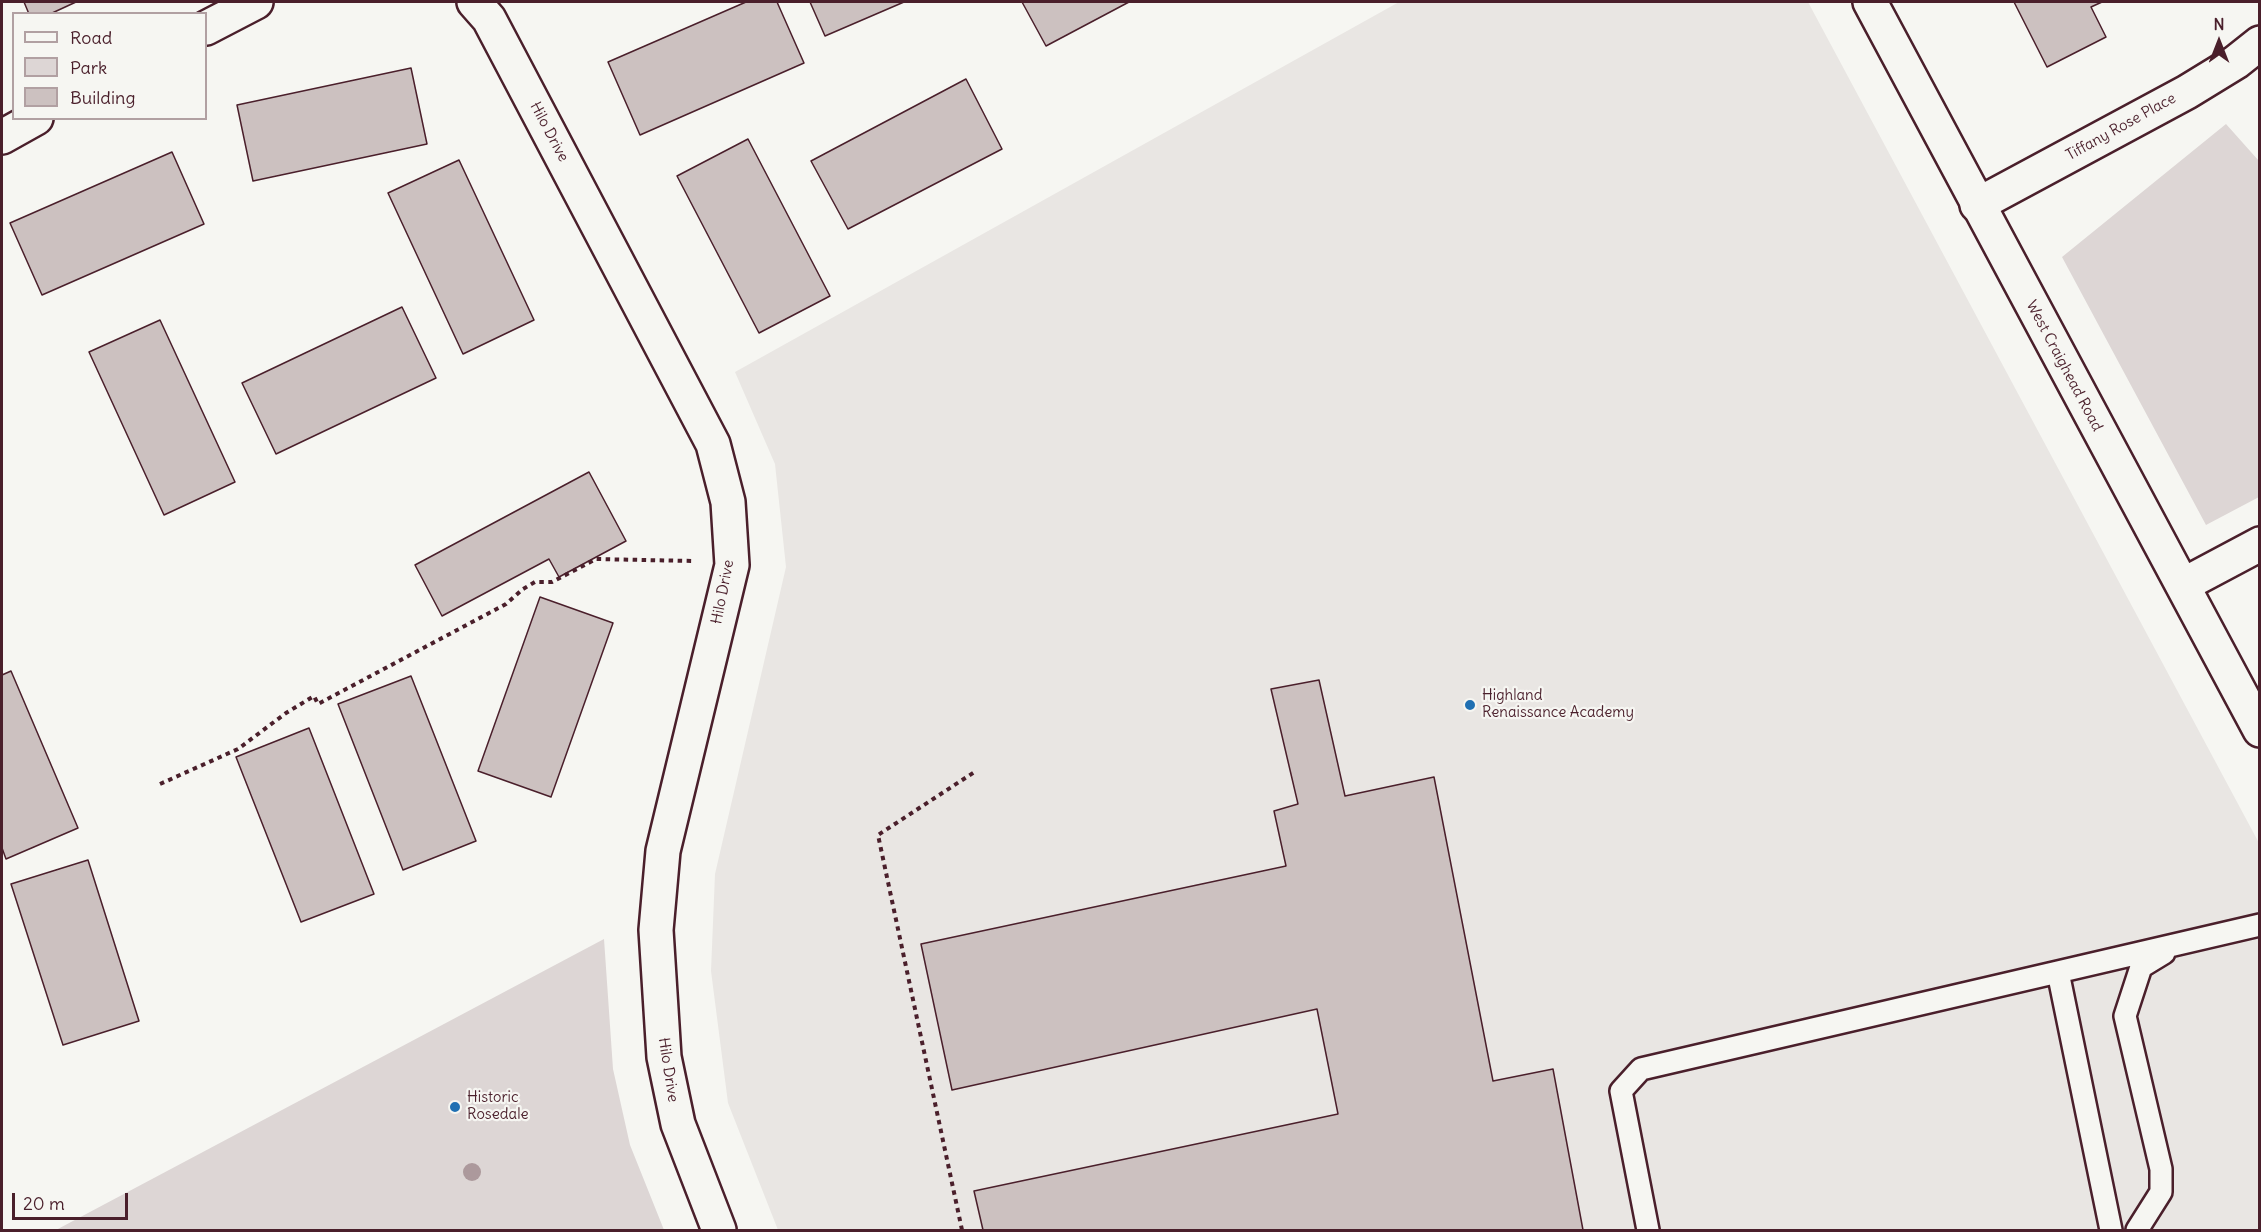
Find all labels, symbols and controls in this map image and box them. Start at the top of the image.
legend [12,12,207,120]
north arrow [2189,12,2249,72]
text: N [2213,14,2225,34]
text: Road [70,26,112,49]
text: Park [70,56,107,79]
text: Building [70,86,135,109]
street label: Tiffany Rose Place [2063,89,2179,165]
street label: Hilo Drive [526,99,572,165]
street label: West Craighead Road [2022,298,2106,434]
street label: Hilo Drive [708,558,738,626]
place label: Highland Renaissance Academy [1482,687,1634,722]
marker: Highland Renaissance Academy [1463,698,1477,712]
street label: Hilo Drive [654,1037,682,1103]
place label: Historic Rosedale [467,1089,529,1124]
marker: Historic Rosedale [448,1100,462,1114]
scale bar [15,1181,130,1219]
text: 20 m [23,1192,65,1215]

